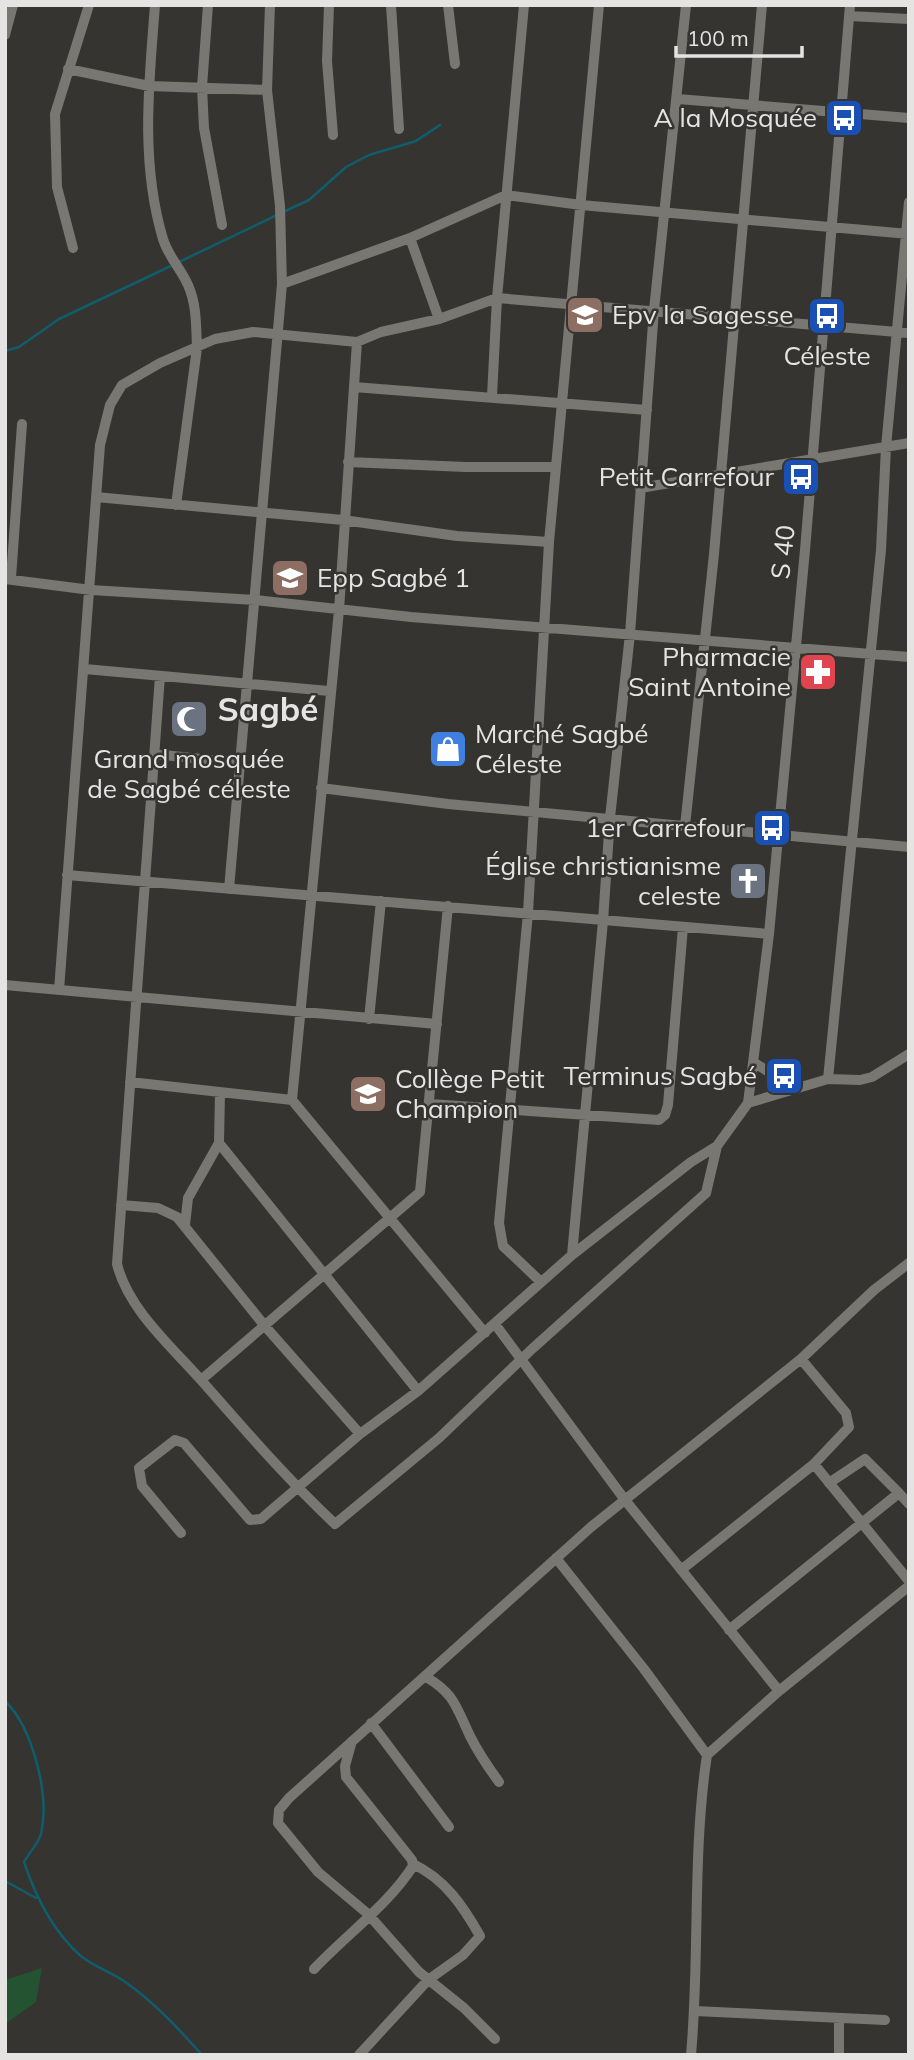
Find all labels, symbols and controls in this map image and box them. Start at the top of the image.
scale bar [676,14,802,58]
text: 100 m [687,25,749,51]
bus stop icon: A la Mosquée [823,97,865,139]
place label: A la Mosquée [654,101,817,134]
school or university icon: Epv la Sagesse [564,294,606,336]
bus stop icon: Céleste [806,295,848,337]
place label: Epv la Sagesse [612,298,793,331]
place label: Céleste [783,339,871,372]
bus stop icon: Petit Carrefour [780,456,822,498]
place label: Petit Carrefour [599,460,775,493]
street label: S 40 [763,523,802,581]
school or university icon: Epp Sagbé 1 [269,557,311,599]
place label: Epp Sagbé 1 [317,561,470,594]
place label: Pharmacie Saint Antoine [628,640,791,703]
pharmacy icon: Pharmacie Saint Antoine [797,651,839,693]
district label: Sagbé [218,688,318,729]
mosque icon: Grand mosquée de Sagbé céleste [168,698,210,740]
place label: Marché Sagbé Céleste [475,717,648,780]
shop icon: Marché Sagbé Céleste [427,728,469,770]
place label: Grand mosquée de Sagbé céleste [87,742,291,805]
bus stop icon: 1er Carrefour [751,807,793,849]
place label: 1er Carrefour [586,811,746,844]
place label: Église christianisme celeste [485,849,721,912]
church icon: Église christianisme celeste [727,860,769,902]
bus stop icon: Terminus Sagbé [763,1055,805,1097]
place label: Terminus Sagbé [564,1059,757,1092]
place label: Collège Petit Champion [395,1062,545,1125]
school or university icon: Collège Petit Champion [347,1073,389,1115]

